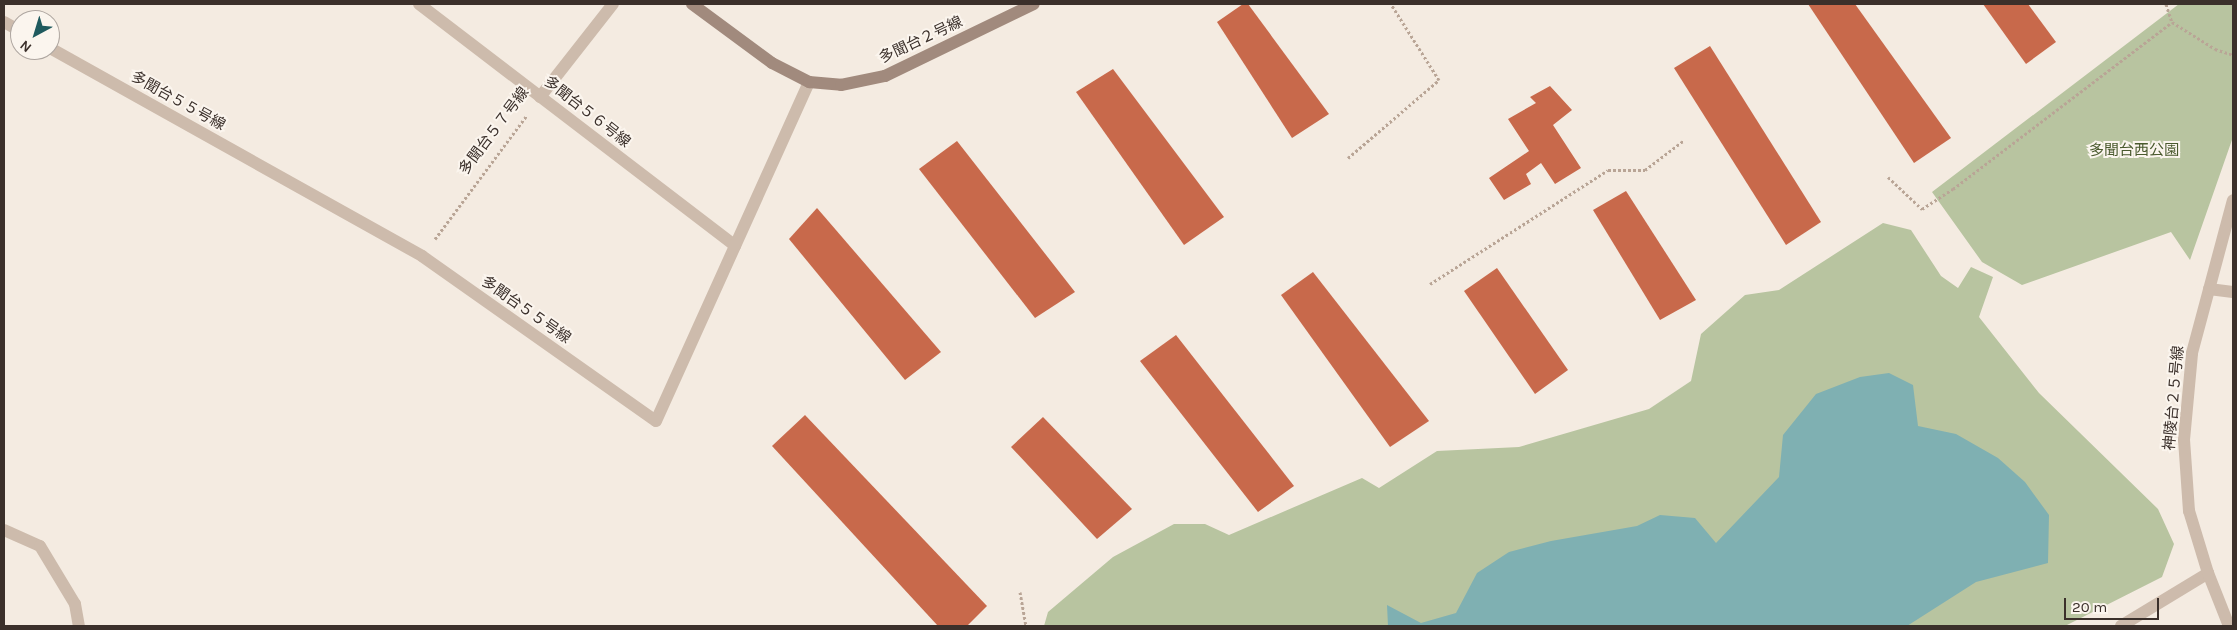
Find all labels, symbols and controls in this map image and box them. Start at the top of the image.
north arrow [10,10,60,60]
street label: 多聞台２号線 [876,13,966,67]
text: N [17,37,35,56]
street label: 多聞台５５号線 [128,68,228,134]
street label: 多聞台５６号線 [540,73,634,151]
street label: 多聞台５７号線 [455,84,533,178]
park label: 多聞台西公園 [2089,142,2179,160]
street label: 多聞台５５号線 [478,273,574,347]
street label: 神陵台２５号線 [2160,345,2188,451]
scale bar [2067,588,2162,620]
text: 20 m [2072,598,2107,616]

